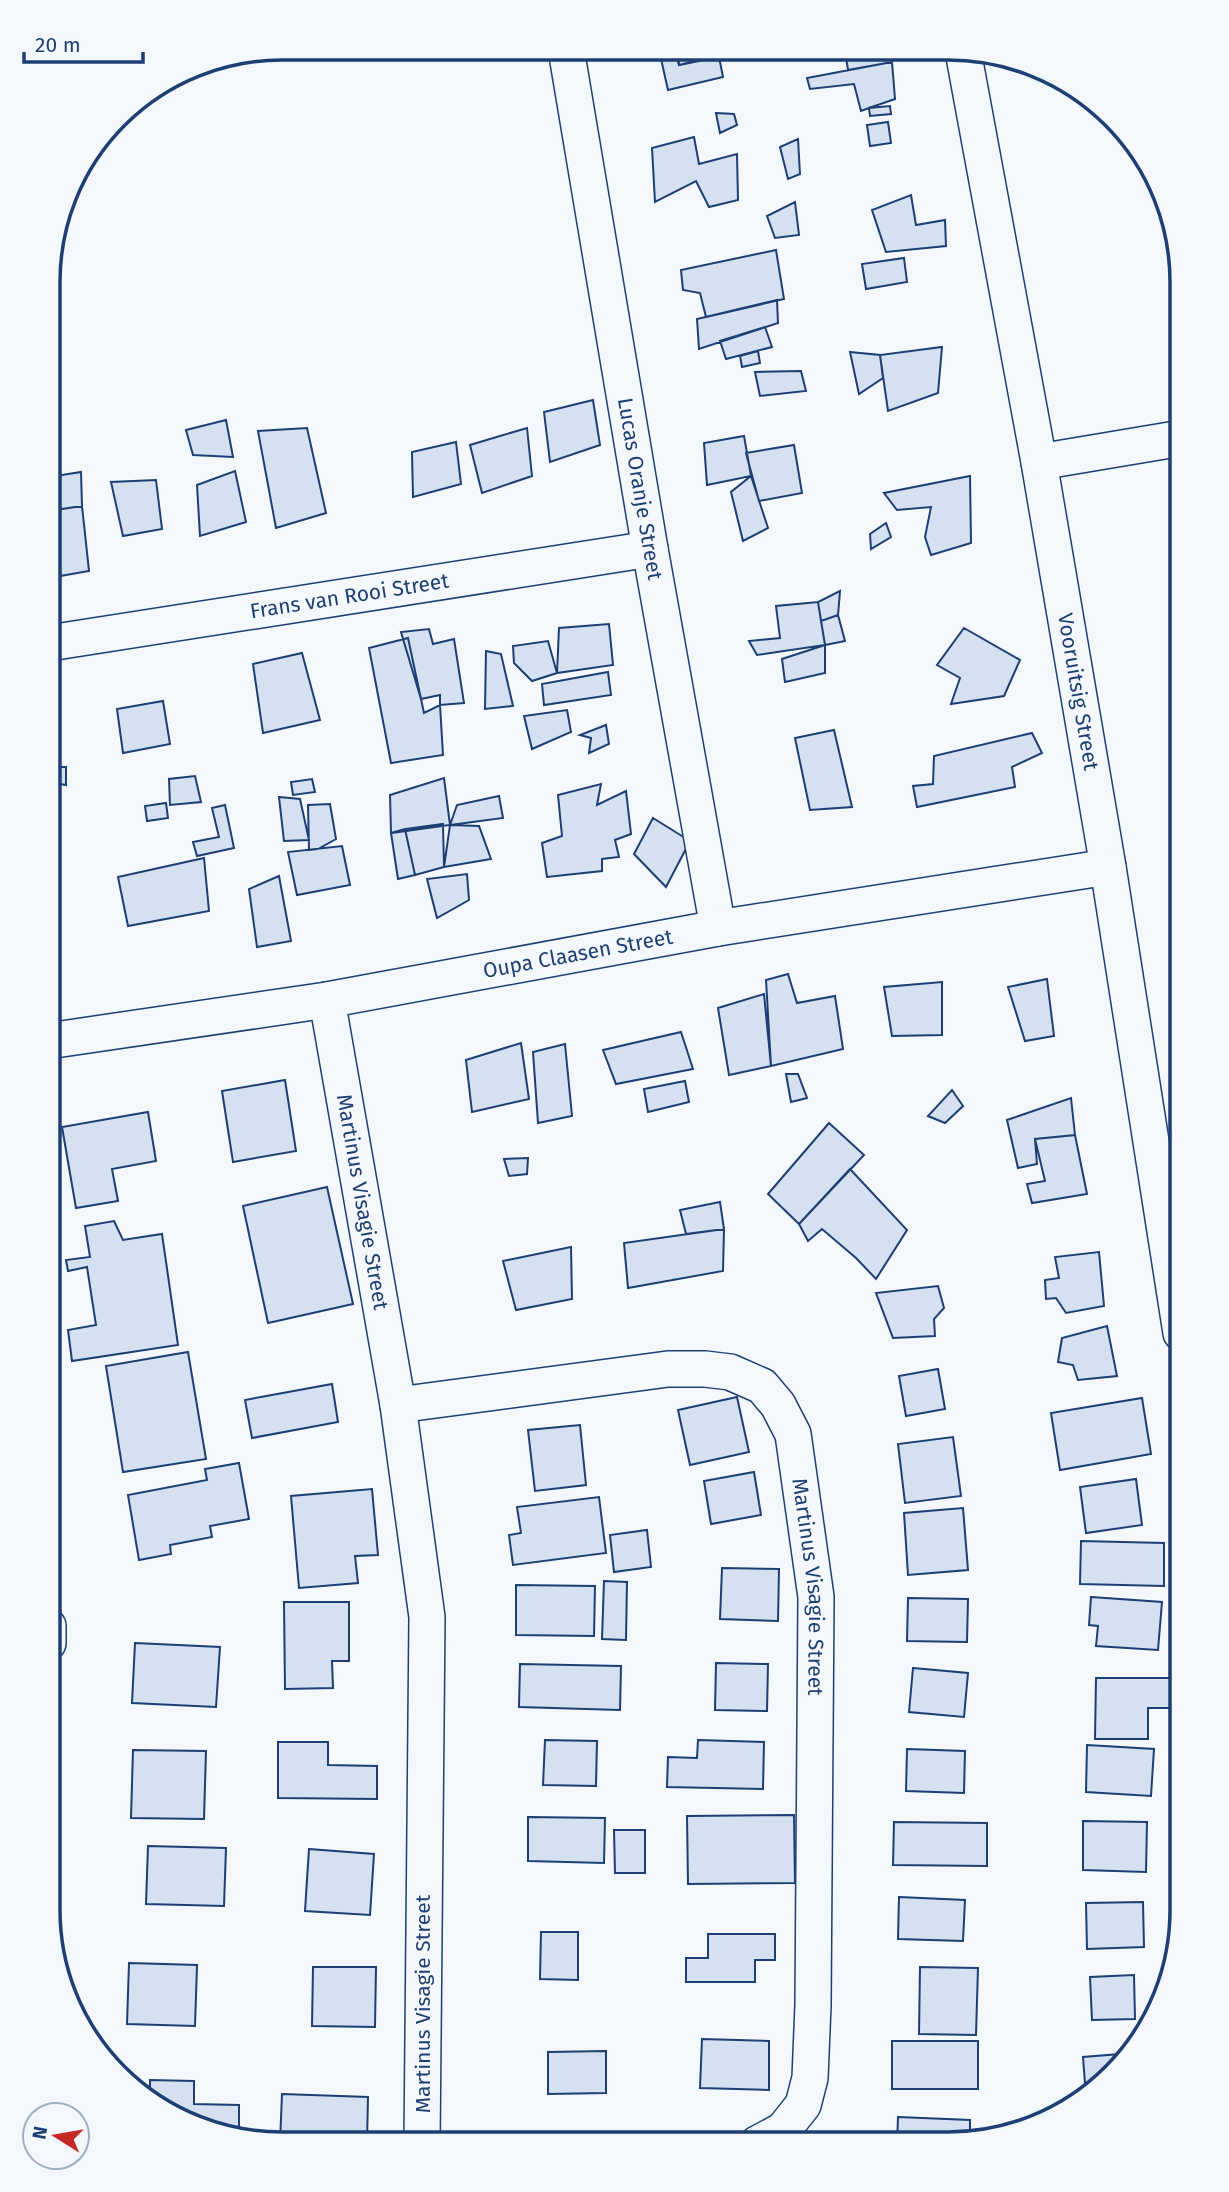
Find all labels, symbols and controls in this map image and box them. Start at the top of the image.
scale bar [24,21,144,65]
text: 20 m [35,32,81,58]
street label: Lucas Oranje Street [612,396,668,582]
street label: Frans van Rooi Street [248,568,451,624]
street label: Vooruitsig Street [1052,611,1104,773]
street label: Oupa Claasen Street [481,924,675,984]
street label: Martinus Visagie Street [331,1092,394,1312]
street label: Martinus Visagie Street [786,1476,829,1696]
street label: Martinus Visagie Street [410,1894,436,2113]
north arrow [21,2101,91,2171]
text: N [27,2124,52,2141]

